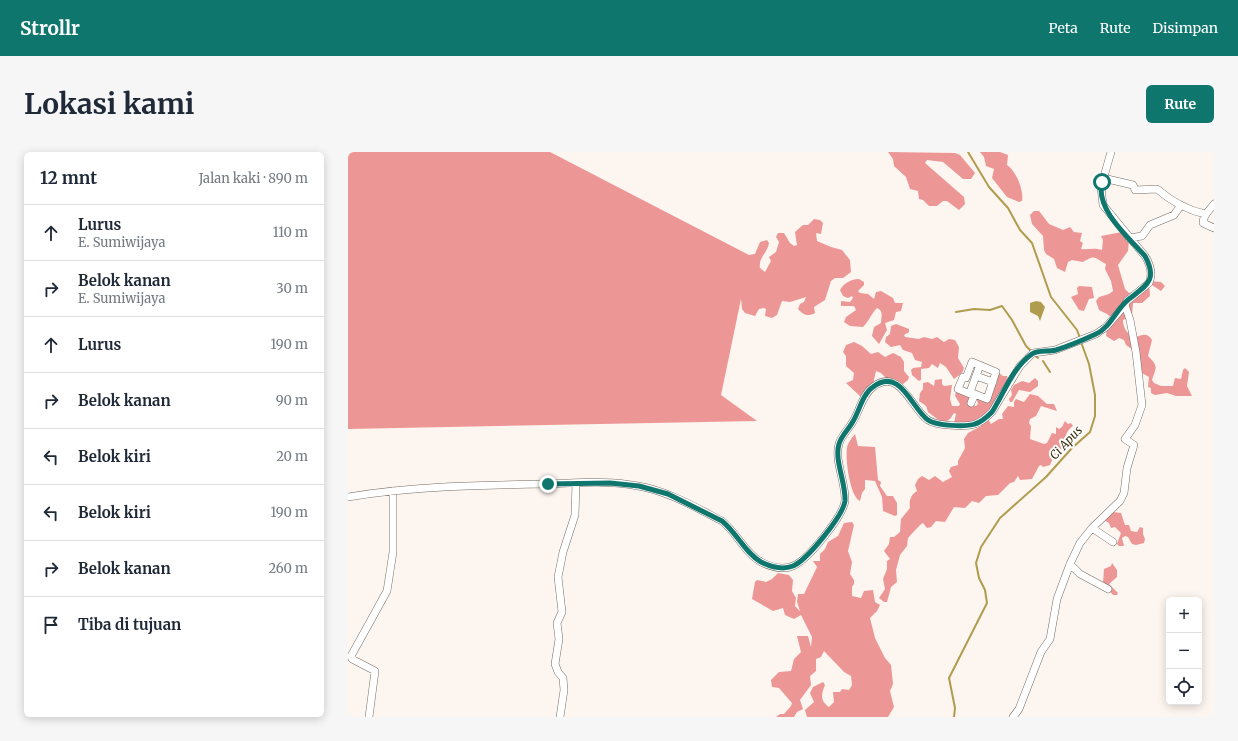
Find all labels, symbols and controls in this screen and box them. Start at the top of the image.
text: Strollr [20,16,80,40]
text: Peta [1049,19,1078,37]
text: Rute [1100,19,1131,37]
text: Disimpan [1153,19,1218,37]
button: Rute [1146,85,1214,123]
text: Lokasi kami [24,86,194,122]
text: 12 mnt [40,167,97,189]
text: Jalan kaki · 890 m [199,170,308,187]
route start [1093,173,1111,191]
text: Lurus [78,215,121,234]
icon: ahead [40,222,62,244]
text: 110 m [273,224,308,241]
text: E. Sumiwijaya [78,234,165,251]
text: Belok kanan [78,271,171,290]
icon: right [40,278,62,300]
text: 30 m [276,280,308,297]
text: E. Sumiwijaya [78,290,165,307]
icon: ahead [40,334,62,356]
text: Lurus [78,335,121,354]
text: 190 m [271,336,308,353]
icon: right [40,390,62,412]
text: Belok kanan [78,391,171,410]
text: 90 m [276,392,308,409]
water label: Ci Apus [1046,423,1085,463]
icon: left [40,446,62,468]
text: Belok kiri [78,447,151,466]
text: 20 m [276,448,308,465]
route end [539,475,557,493]
icon: left [40,502,62,524]
text: Belok kiri [78,503,151,522]
text: 190 m [271,504,308,521]
icon: right [40,558,62,580]
text: Belok kanan [78,559,171,578]
text: 260 m [268,560,308,577]
map controls [1166,597,1202,705]
button: + [1166,597,1202,633]
icon: arrive [40,614,62,636]
text: Tiba di tujuan [78,615,181,634]
button: − [1166,633,1202,669]
button: locate [1166,669,1202,705]

